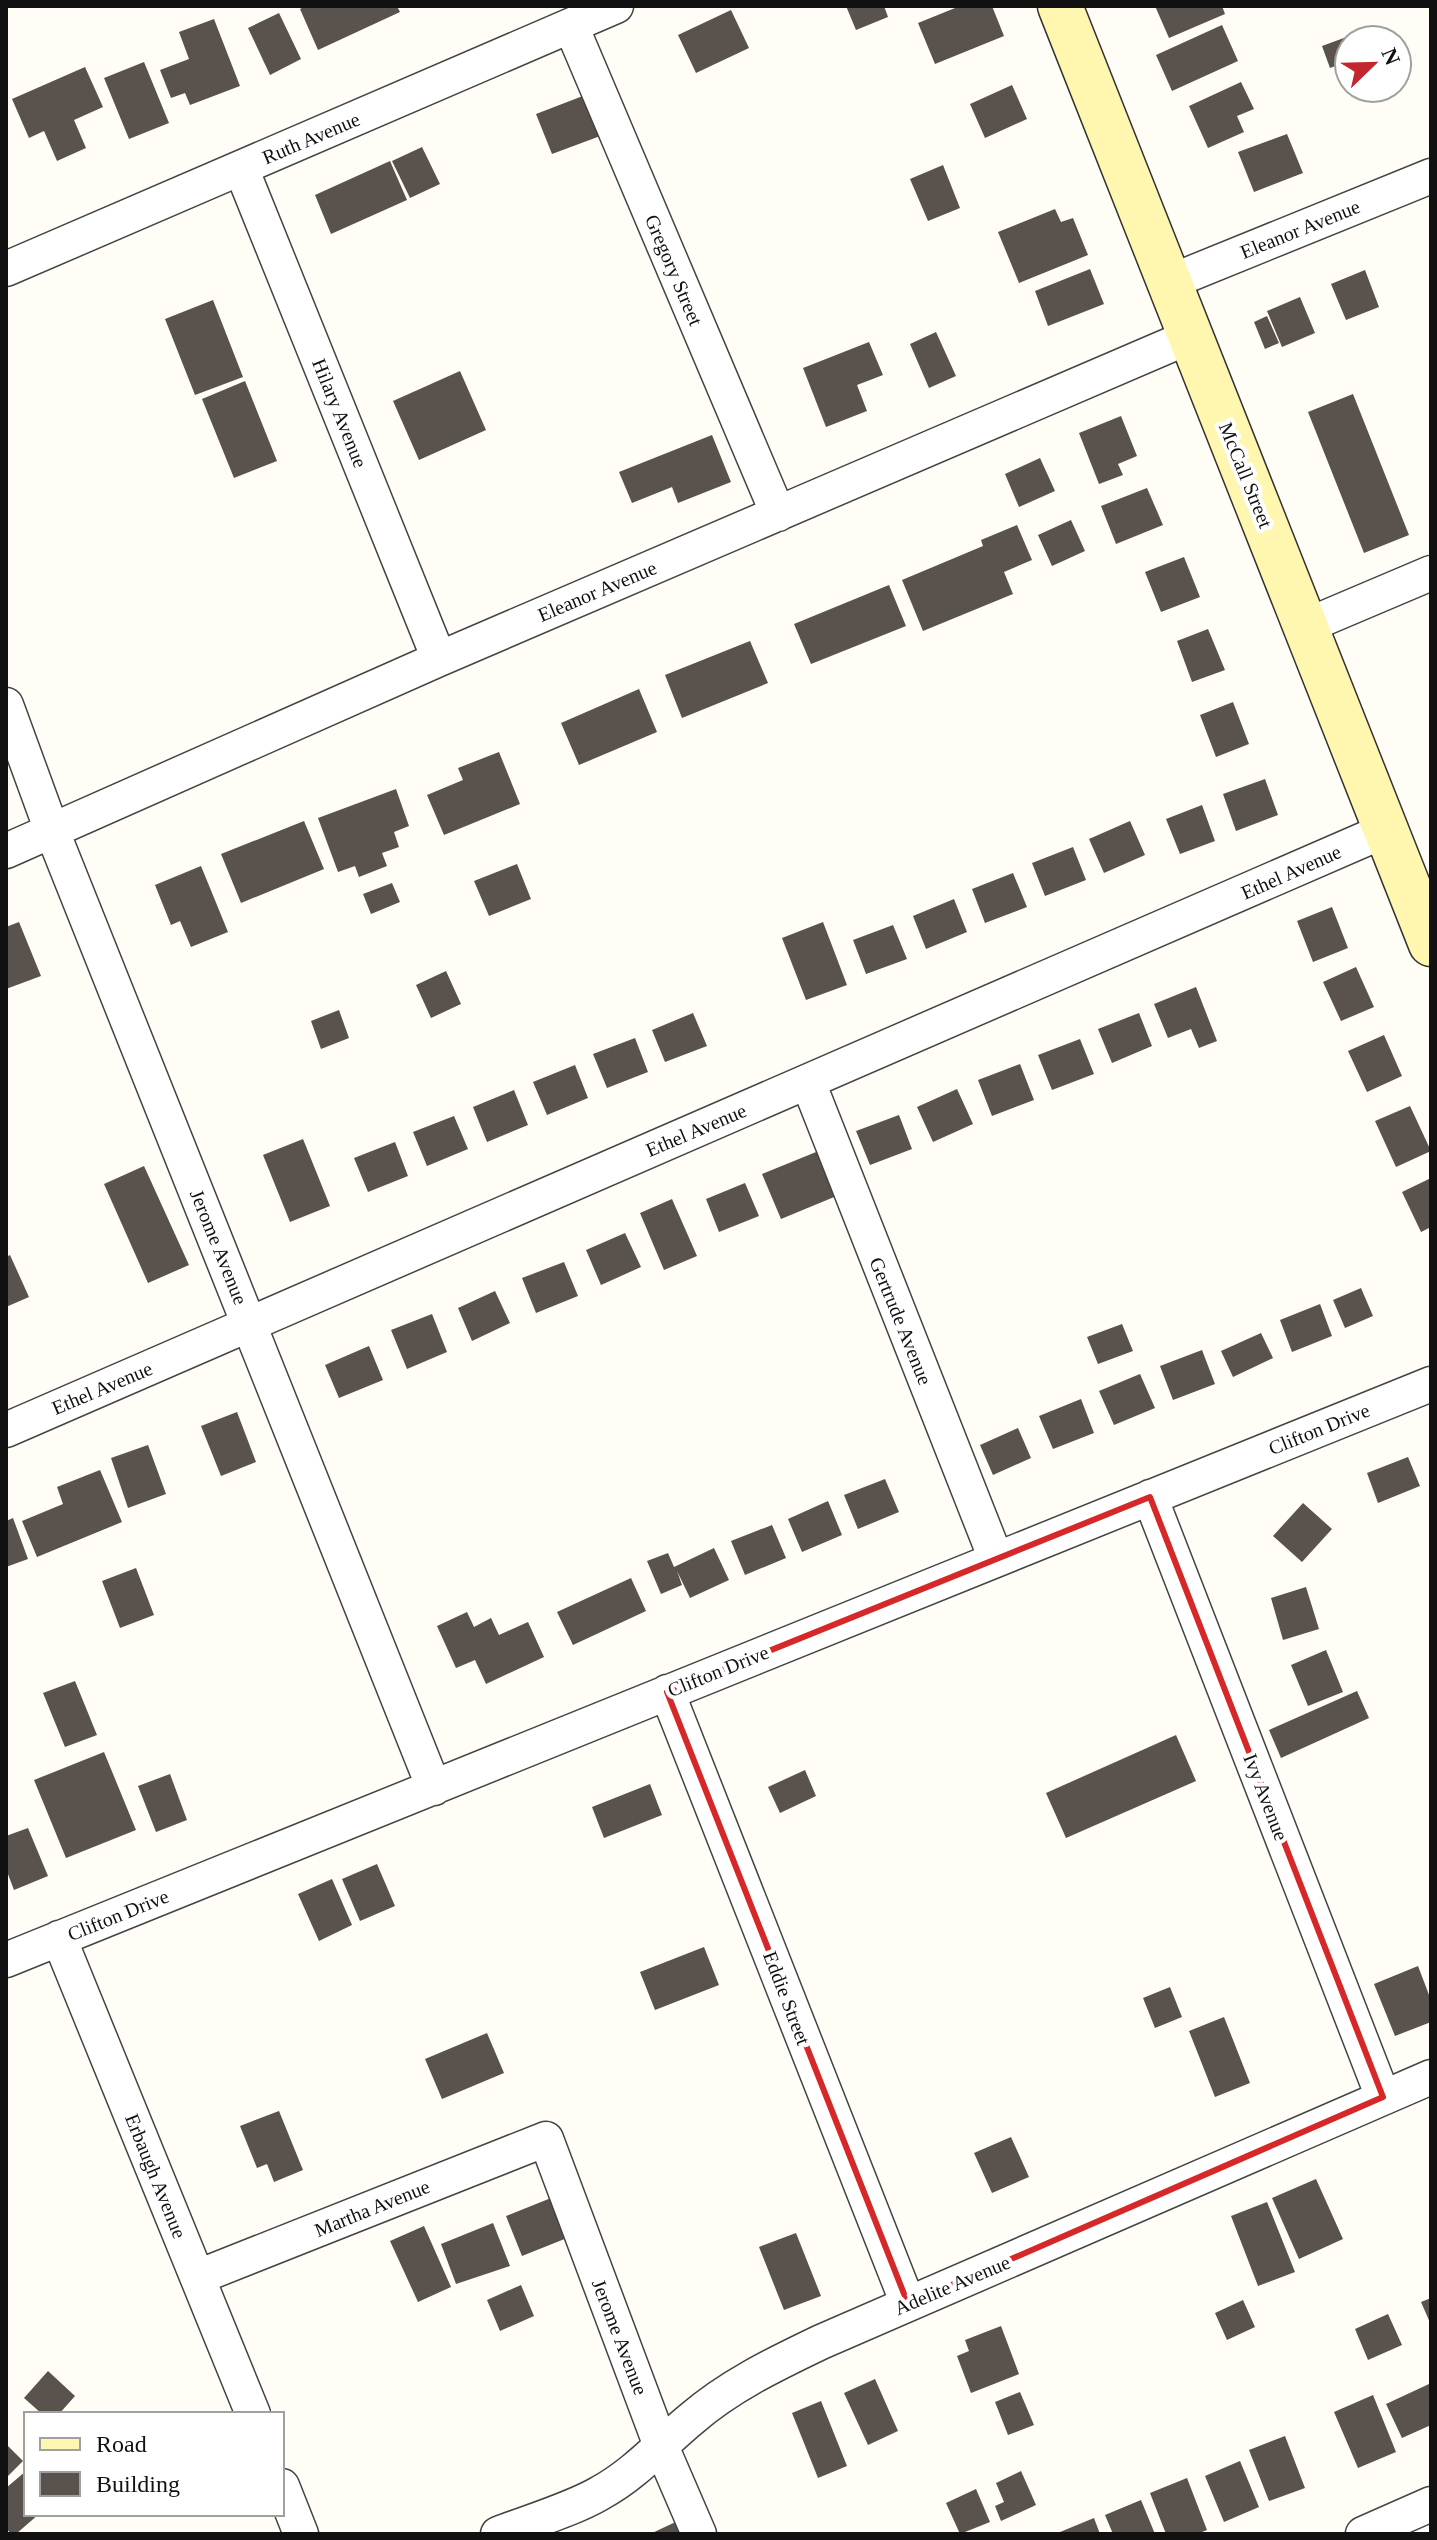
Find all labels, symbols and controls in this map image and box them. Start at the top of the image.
north arrow [1333,24,1413,104]
text: N [1376,44,1406,69]
street label: Ruth Avenue [259,108,363,168]
street label: Eleanor Avenue [1237,195,1363,263]
street label: Gregory Street [640,211,707,330]
street label: Hilary Avenue [307,355,372,471]
street label: McCall Street [1215,419,1277,531]
street label: Eleanor Avenue [534,556,660,626]
street label: Ethel Avenue [1238,840,1344,904]
street label: Ethel Avenue [643,1099,750,1161]
street label: Jerome Avenue [186,1186,252,1308]
street label: Gertrude Avenue [865,1254,937,1388]
street label: Ethel Avenue [49,1357,156,1419]
street label: Clifton Drive [1265,1399,1373,1459]
street label: Clifton Drive [664,1641,772,1701]
street label: Ivy Avenue [1238,1750,1293,1844]
street label: Clifton Drive [64,1885,172,1945]
street label: Eddie Street [759,1948,815,2048]
street label: Erbaugh Avenue [120,2111,191,2242]
street label: Martha Avenue [311,2175,433,2241]
street label: Adelite Avenue [891,2251,1013,2319]
street label: Jerome Avenue [588,2276,652,2398]
legend [24,2412,284,2516]
text: Road [96,2431,147,2457]
text: Building [96,2471,180,2497]

